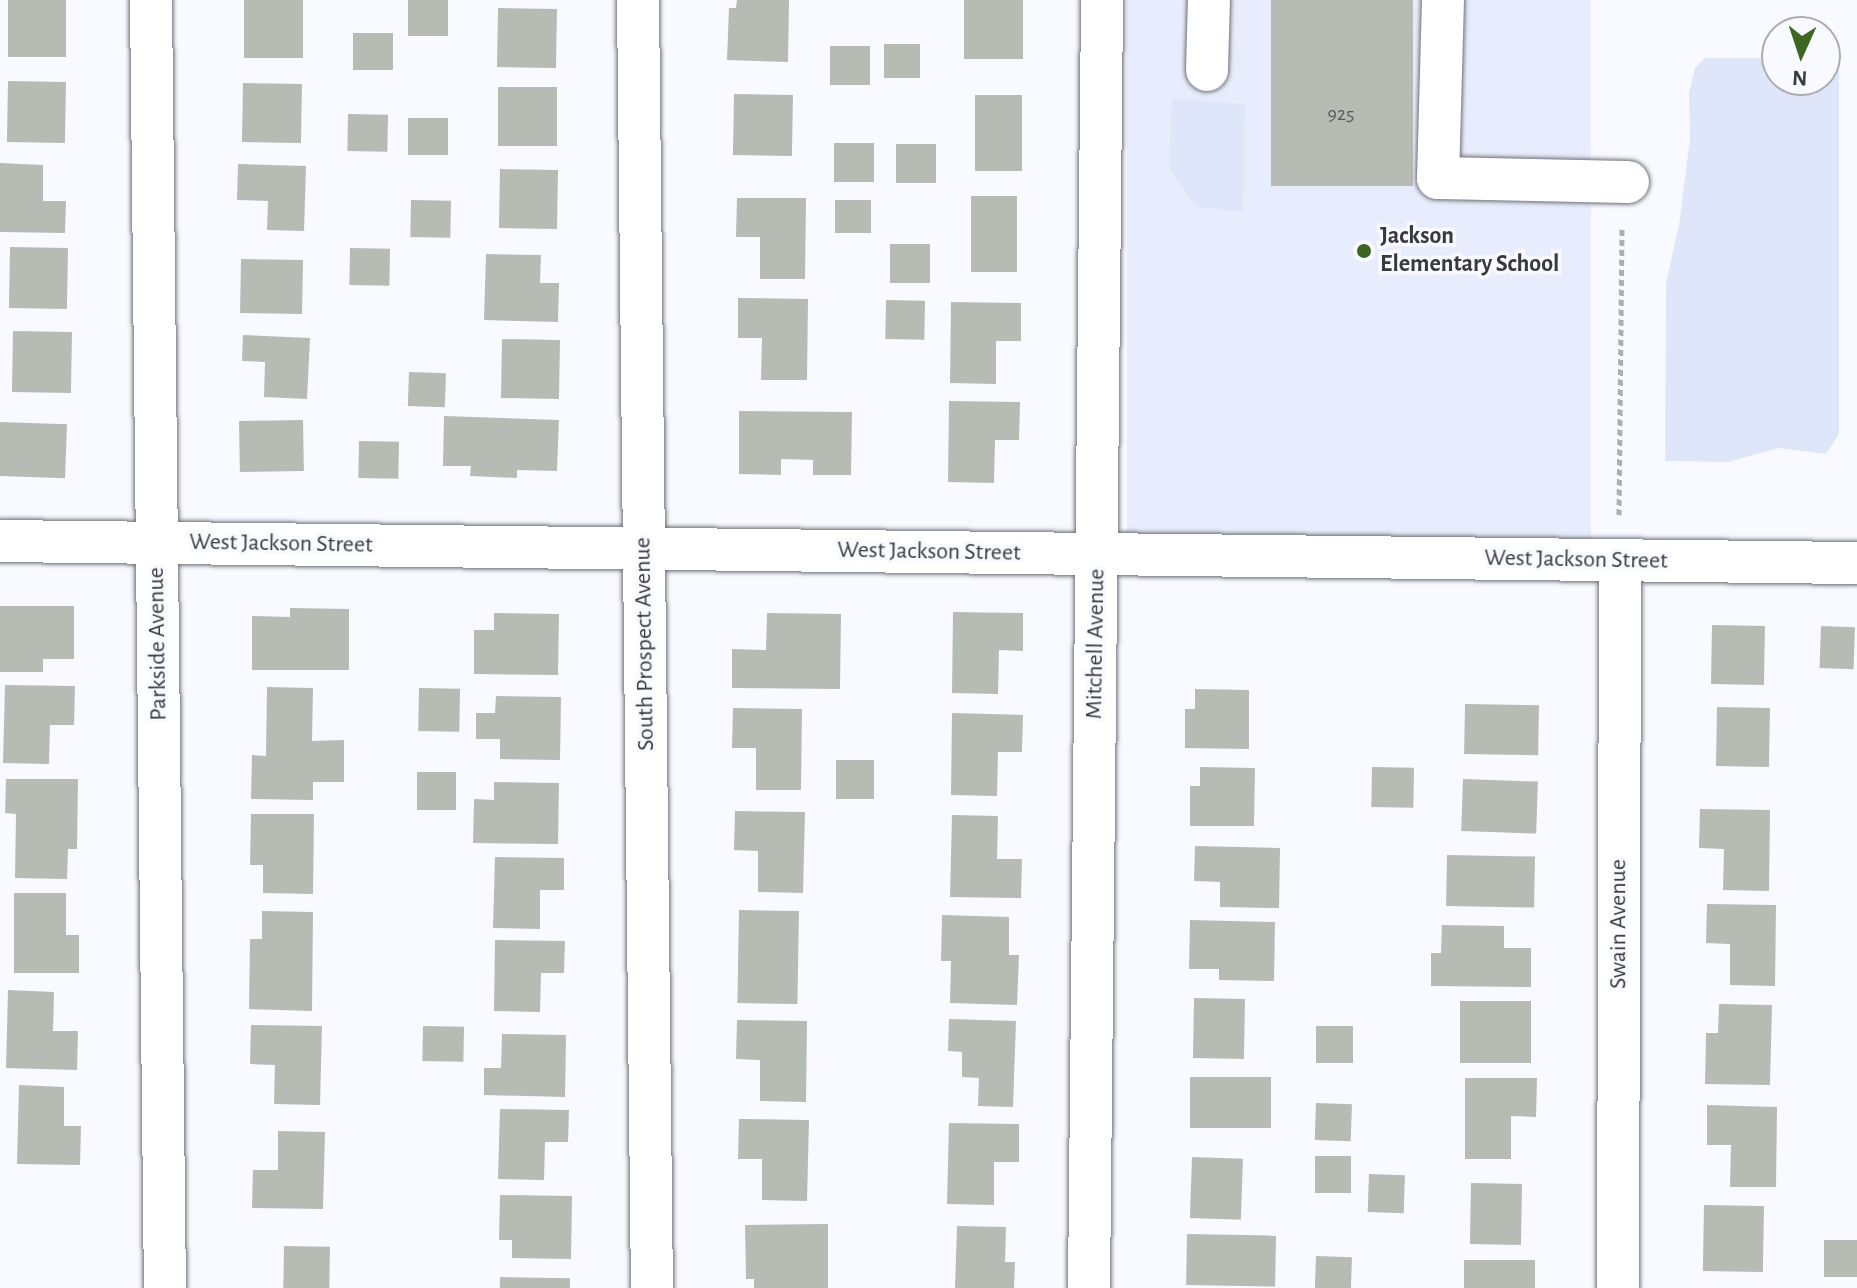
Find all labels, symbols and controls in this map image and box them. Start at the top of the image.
north arrow [1761,16,1841,96]
text: N [1792,67,1808,89]
house number: 925 [1328,102,1354,126]
place label: Jackson Elementary School [1380,223,1559,279]
marker: Jackson Elementary School [1355,242,1373,260]
street label: West Jackson Street [189,528,373,560]
street label: West Jackson Street [837,536,1021,568]
street label: South Prospect Avenue [629,537,661,751]
street label: West Jackson Street [1484,544,1668,576]
street label: Parkside Avenue [142,567,174,721]
street label: Mitchell Avenue [1080,568,1112,720]
street label: Swain Avenue [1605,859,1633,989]

